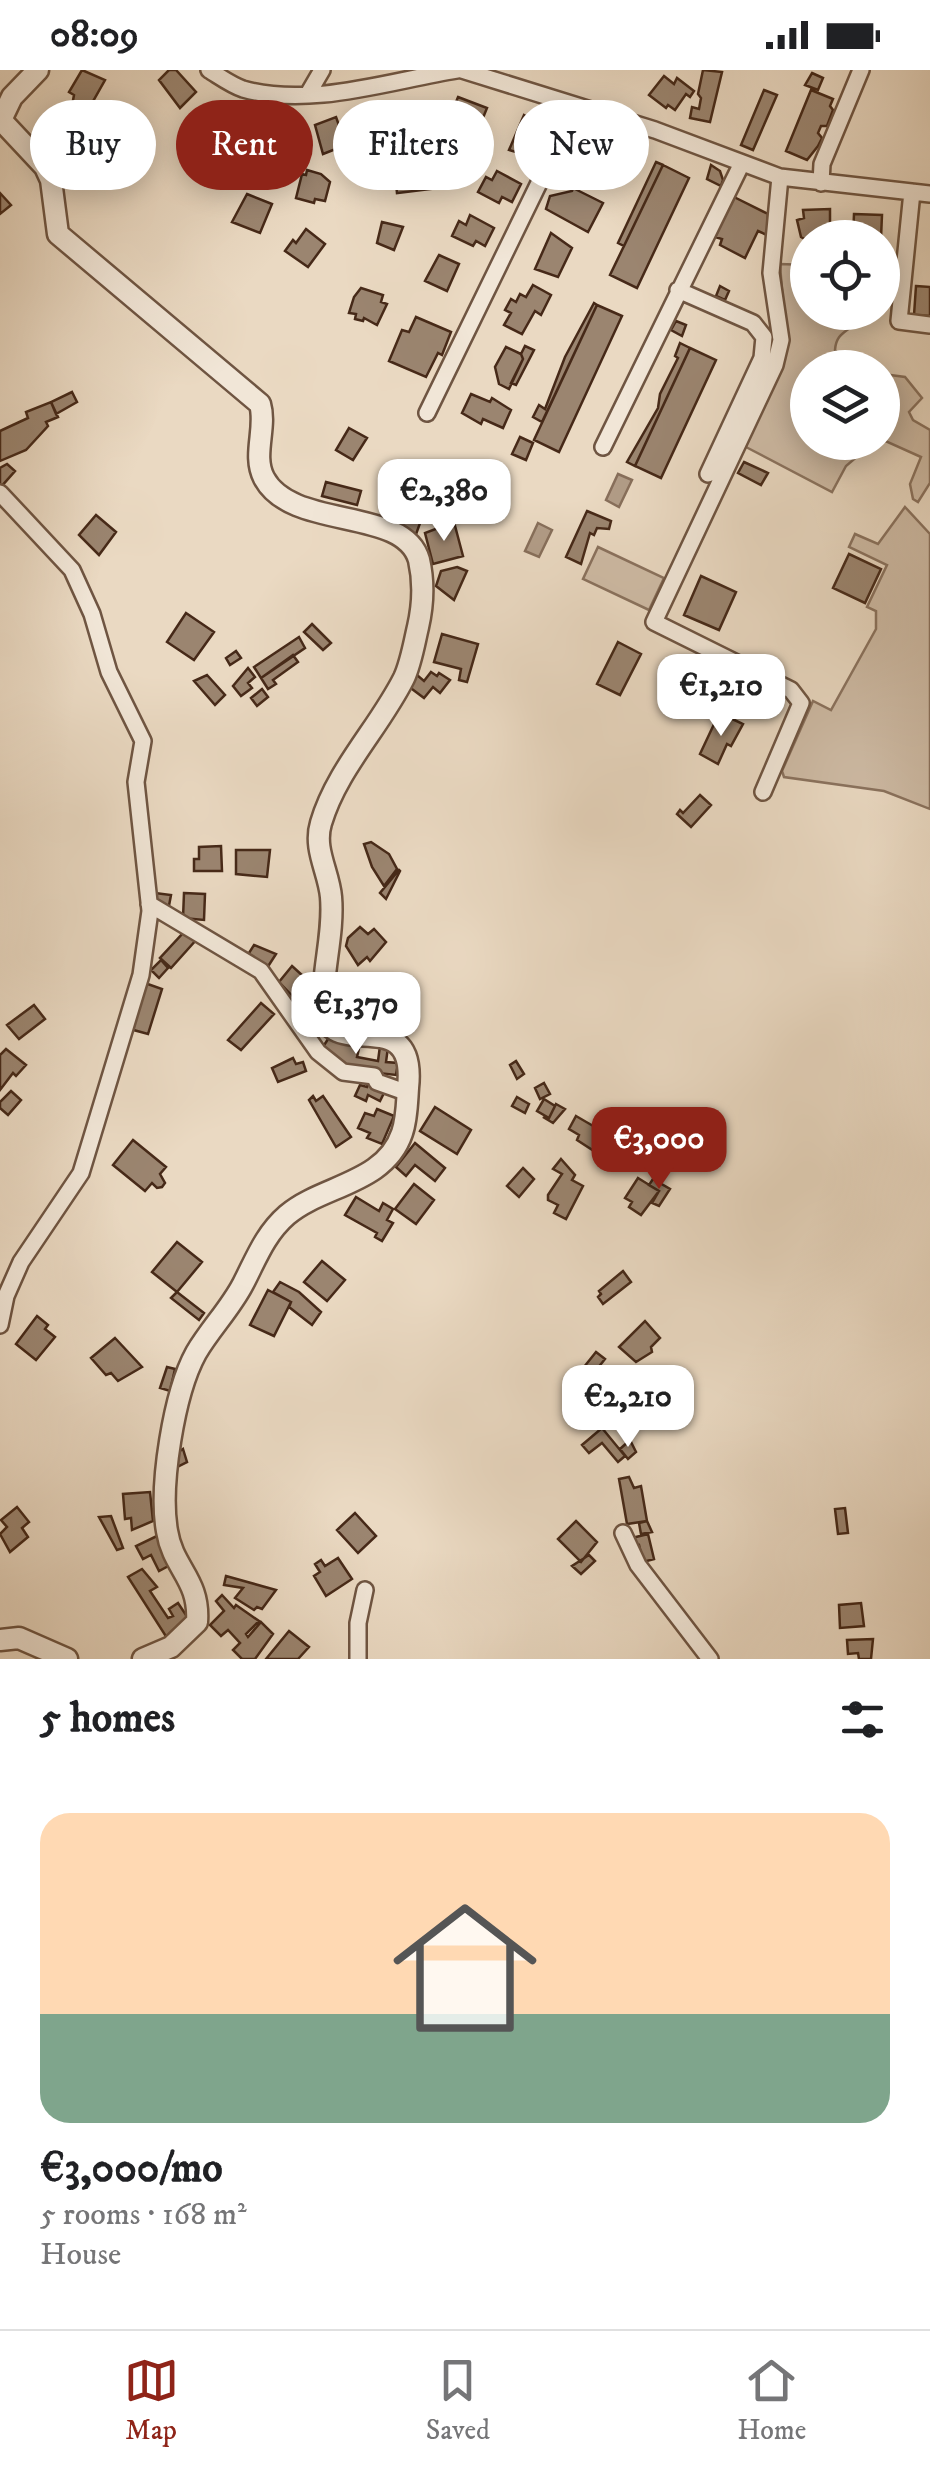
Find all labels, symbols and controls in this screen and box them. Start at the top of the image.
text: 08:09 [50,11,139,59]
chip: Buy [30,100,156,190]
chip: Rent [176,100,313,190]
chip: Filters [333,100,494,190]
chip: New [514,100,649,190]
map controls [790,220,900,460]
button: locate [790,220,900,330]
button: layers [790,350,900,460]
pin: €2,380 [363,459,525,544]
text: €2,380 [400,471,488,511]
pin: €1,210 [640,654,802,739]
text: €1,210 [679,666,763,706]
pin: €1,370 [275,972,437,1057]
text: €1,370 [313,984,399,1024]
pin: €3,000 [578,1107,740,1192]
text: €3,000 [614,1119,704,1159]
pin: €2,210 [547,1365,709,1450]
text: €2,210 [584,1377,672,1417]
icon: filters [835,1692,890,1747]
text: 5 homes [40,1693,175,1745]
icon: home [375,1878,555,2058]
text: €3,000/mo [40,2143,223,2195]
text: 5 rooms · 168 m² [40,2195,247,2235]
text: House [40,2235,121,2275]
tab: Map [124,2353,179,2448]
tab: Saved [426,2353,490,2448]
tab: Home [737,2353,806,2448]

